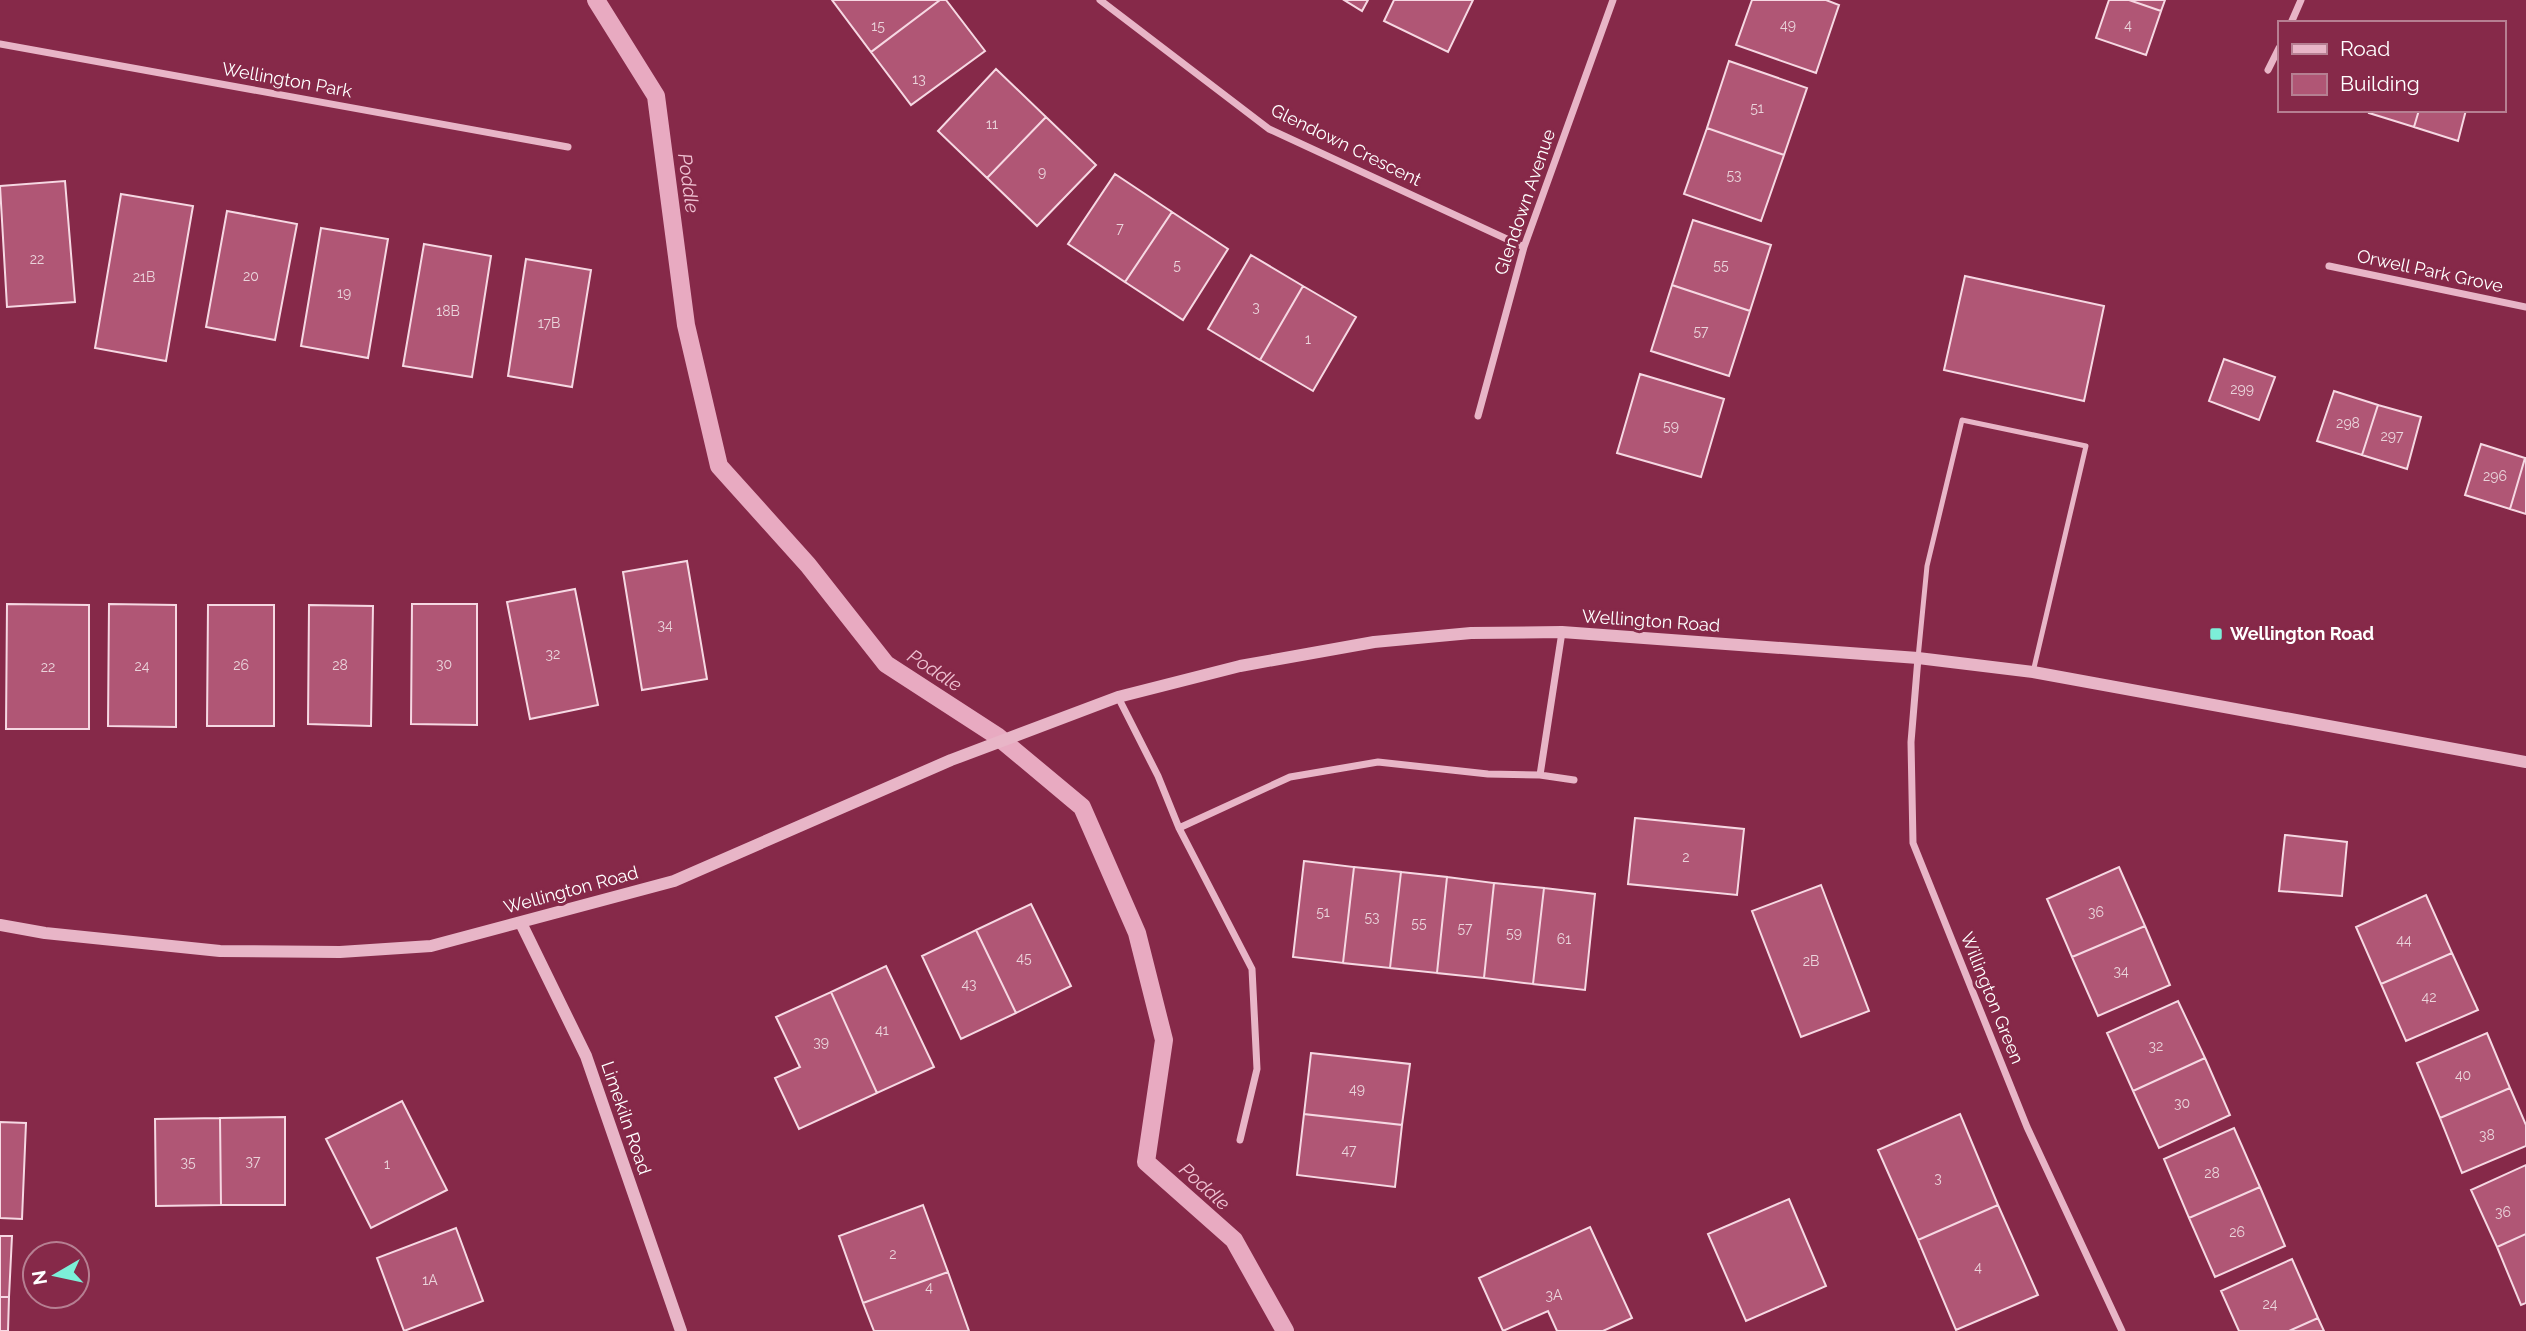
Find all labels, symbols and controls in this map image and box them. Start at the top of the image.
house number: 49 [1780,17,1796,33]
house number: 4 [2124,17,2132,33]
house number: 15 [871,18,885,34]
legend [2278,21,2505,112]
text: Road [2340,36,2390,61]
street label: Wellington Park [220,58,354,101]
house number: 13 [912,71,926,87]
text: Building [2340,71,2420,96]
street label: Glendown Crescent [1268,99,1425,190]
house number: 51 [1750,100,1764,116]
house number: 11 [986,116,998,132]
street label: Glendown Avenue [1490,126,1559,277]
water label: Poddle [674,152,704,214]
house number: 9 [1038,164,1046,180]
house number: 53 [1726,167,1742,183]
house number: 7 [1116,220,1124,236]
street label: Orwell Park Grove [2355,245,2506,296]
house number: 22 [30,251,44,267]
house number: 5 [1173,257,1181,273]
house number: 55 [1713,257,1729,273]
house number: 20 [243,268,259,284]
house number: 21B [133,269,155,285]
house number: 19 [337,285,351,301]
house number: 3 [1252,299,1260,315]
house number: 18B [436,303,460,319]
house number: 17B [538,315,560,331]
house number: 57 [1693,323,1709,339]
house number: 1 [1305,331,1311,347]
house number: 299 [2230,381,2254,397]
house number: 298 [2336,415,2360,431]
house number: 59 [1663,418,1679,434]
house number: 297 [2381,428,2404,444]
house number: 296 [2483,468,2507,484]
street label: Wellington Road [1581,605,1721,636]
house number: 34 [657,617,673,633]
place label: Wellington Road [2230,623,2374,644]
marker: Wellington Road [2208,626,2224,642]
water label: Poddle [904,644,966,696]
house number: 32 [546,646,560,662]
house number: 30 [436,656,452,672]
house number: 26 [233,657,249,673]
house number: 28 [332,657,348,673]
house number: 24 [135,658,150,674]
house number: 22 [41,659,55,675]
house number: 2 [1682,849,1690,865]
street label: Wellington Road [501,861,640,918]
house number: 51 [1316,904,1330,920]
house number: 36 [2088,904,2104,920]
house number: 53 [1364,909,1380,925]
house number: 55 [1411,915,1427,931]
house number: 57 [1457,920,1473,936]
house number: 59 [1506,925,1522,941]
street label: Willington Green [1956,929,2028,1067]
house number: 61 [1557,931,1571,947]
house number: 44 [2396,932,2412,948]
house number: 45 [1016,950,1032,966]
house number: 2B [1803,953,1819,969]
house number: 34 [2113,963,2129,979]
house number: 43 [961,976,977,992]
house number: 42 [2422,989,2436,1005]
house number: 41 [875,1022,889,1038]
house number: 39 [813,1034,829,1050]
house number: 32 [2149,1038,2163,1054]
street label: Limekiln Road [597,1059,656,1177]
house number: 40 [2455,1067,2471,1083]
house number: 49 [1349,1081,1365,1097]
house number: 30 [2174,1095,2190,1111]
house number: 38 [2479,1127,2495,1143]
house number: 47 [1341,1142,1357,1158]
house number: 37 [246,1153,261,1169]
house number: 35 [180,1154,196,1170]
house number: 1 [384,1156,390,1172]
water label: Poddle [1175,1158,1235,1214]
house number: 28 [2204,1165,2220,1181]
house number: 3 [1934,1170,1942,1186]
house number: 36 [2495,1204,2511,1220]
house number: 26 [2229,1224,2245,1240]
north arrow [21,1240,91,1310]
house number: 2 [889,1246,897,1262]
house number: 4 [1974,1259,1982,1275]
text: N [27,1269,51,1287]
house number: 1A [422,1272,438,1288]
house number: 4 [925,1279,933,1295]
house number: 3A [1546,1287,1563,1303]
house number: 24 [2263,1296,2278,1312]

